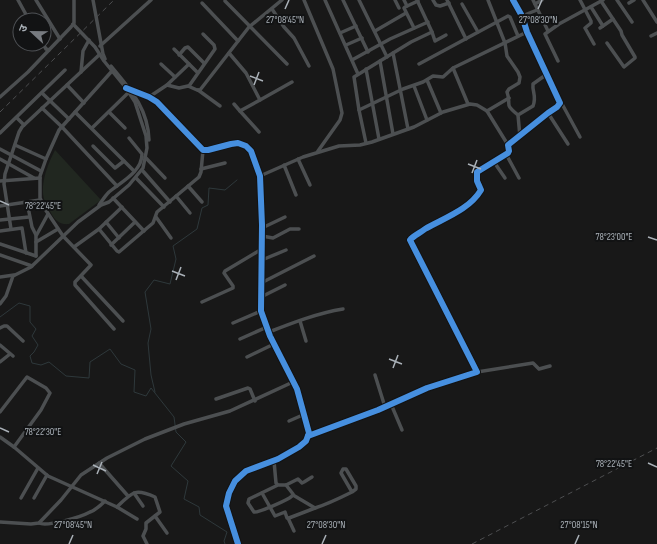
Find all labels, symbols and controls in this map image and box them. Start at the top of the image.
north arrow [12,12,52,52]
text: 27°08'45"N [266,14,304,26]
text: 27°08'30"N [519,14,557,26]
text: उ [16,23,31,34]
text: 78°22'45"E [25,200,61,212]
text: 78°23'00"E [596,231,632,243]
text: 78°22'30"E [25,426,61,438]
text: 78°22'45"E [596,458,632,470]
text: 27°08'45"N [54,519,92,531]
text: 27°08'30"N [307,519,345,531]
text: 27°08'15"N [560,519,598,531]

